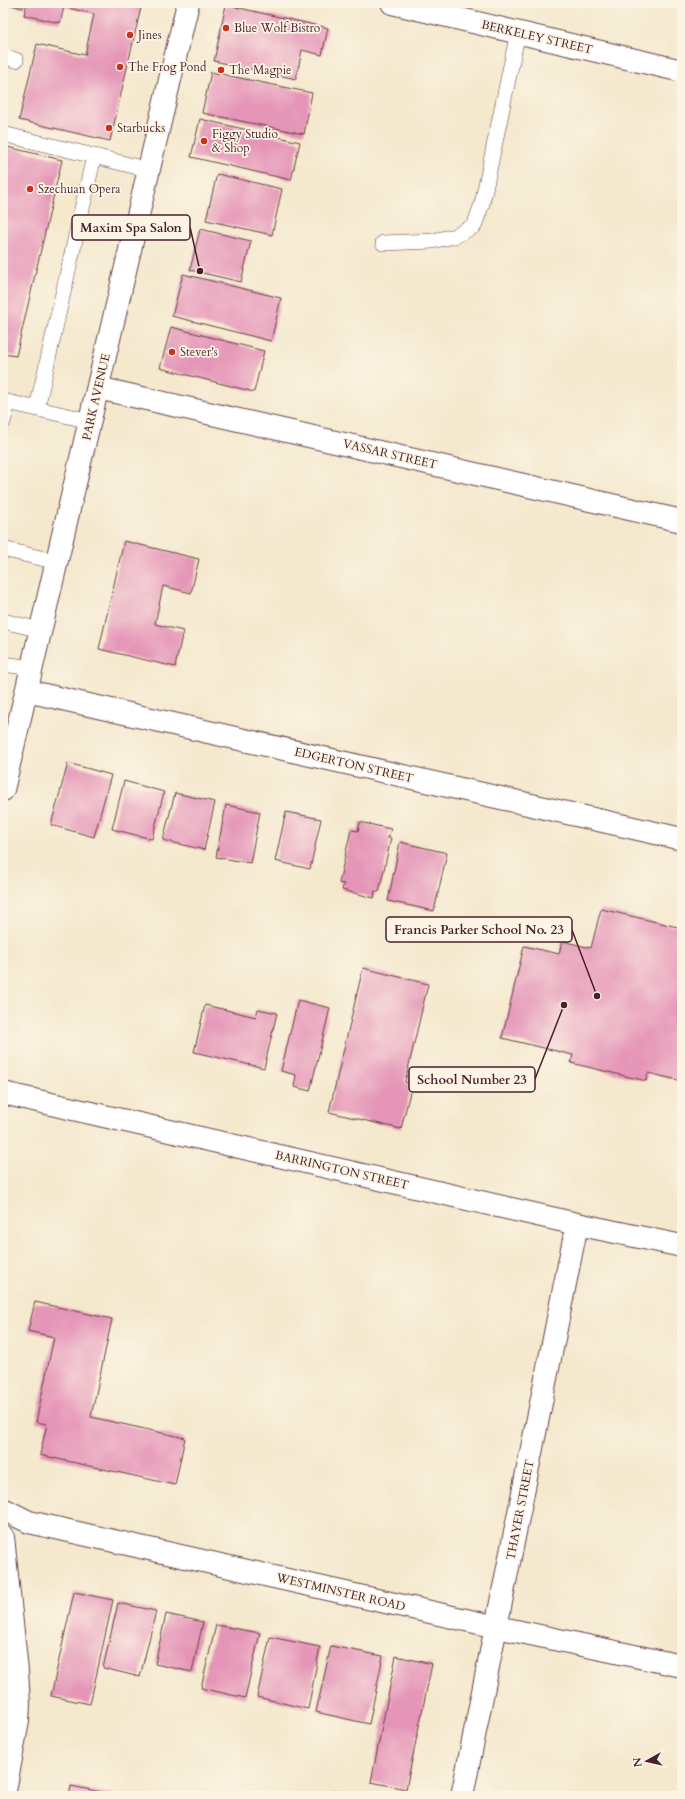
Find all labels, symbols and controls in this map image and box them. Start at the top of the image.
street label: BERKELEY STREET [480,16,594,58]
place label: Blue Wolf Bistro [234,20,321,36]
marker: Blue Wolf Bistro [221,23,231,33]
place label: Jines [136,27,162,43]
marker: Jines [125,30,135,40]
place label: The Frog Pond [128,59,207,75]
marker: The Frog Pond [115,62,125,72]
place label: The Magpie [229,62,291,78]
marker: The Magpie [216,65,226,75]
place label: Starbucks [117,120,165,136]
marker: Starbucks [104,123,114,133]
place label: Figgy Studio & Shop [212,126,278,156]
marker: Figgy Studio & Shop [199,136,209,146]
place label: Szechuan Opera [38,181,121,197]
marker: Szechuan Opera [25,184,35,194]
callout: Maxim Spa Salon [72,215,190,240]
text: Maxim Spa Salon [80,219,183,237]
place label: Stever's [180,344,218,360]
marker: Stever's [167,347,177,357]
street label: PARK AVENUE [78,352,114,442]
street label: VASSAR STREET [341,435,439,473]
street label: EDGERTON STREET [293,744,415,787]
callout: Francis Parker School No. 23 [386,917,572,942]
text: Francis Parker School No. 23 [394,921,564,939]
callout: School Number 23 [409,1067,535,1092]
text: School Number 23 [417,1071,527,1089]
street label: BARRINGTON STREET [274,1147,411,1193]
street label: THAYER STREET [502,1458,538,1562]
street label: WESTMINSTER ROAD [274,1569,407,1615]
north arrow [627,1741,667,1781]
text: N [629,1756,646,1768]

